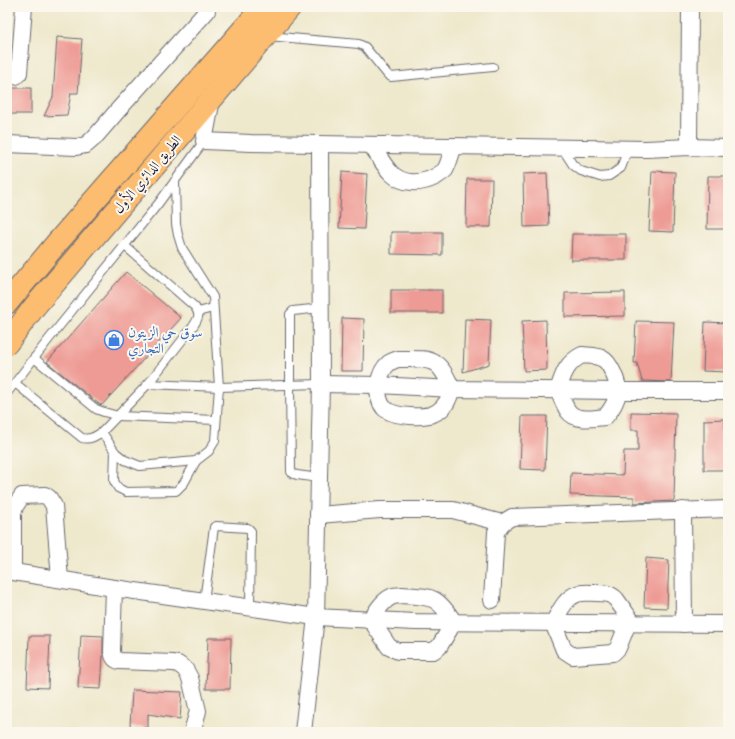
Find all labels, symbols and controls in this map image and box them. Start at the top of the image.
street label: الطريق الدائري الأول [108,130,187,219]
place label: سوق حي الزيتون التجاري [128,324,202,360]
shop icon: سوق حي الزيتون التجاري [103,329,125,351]

